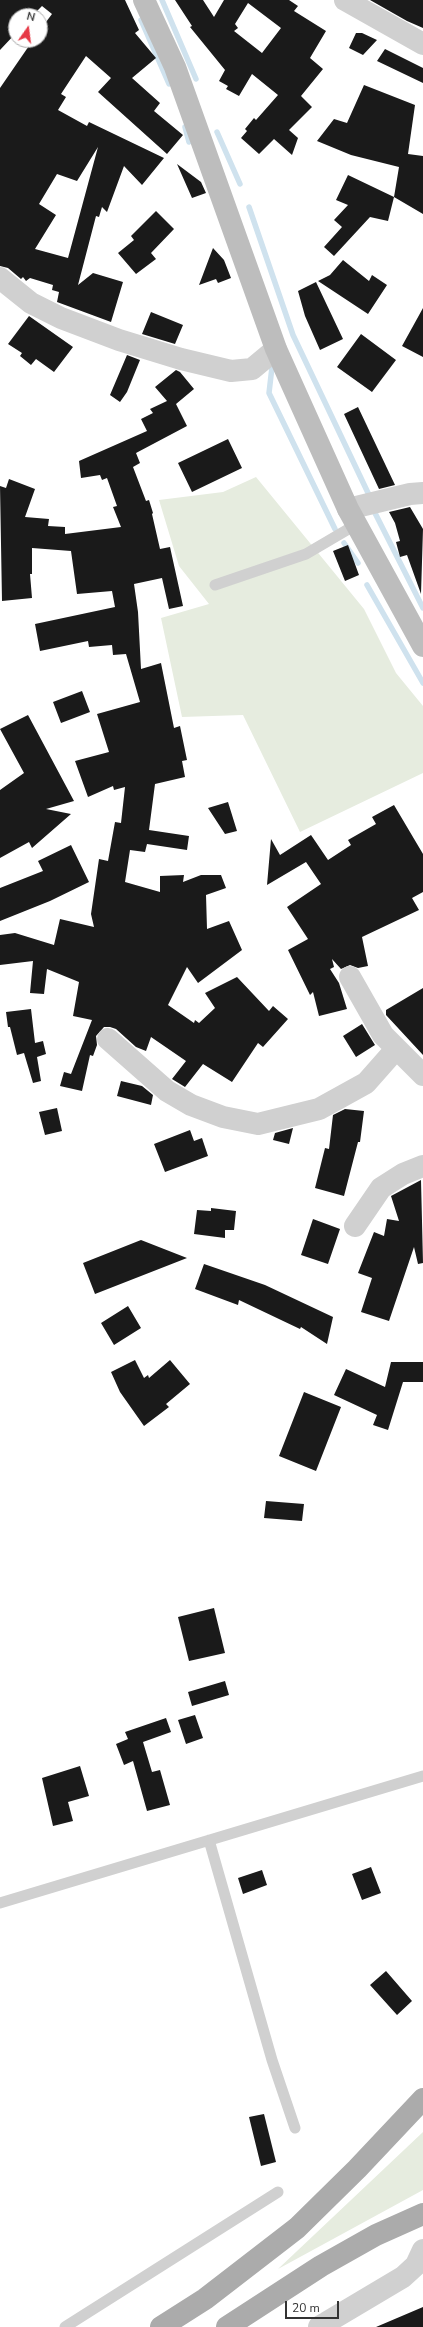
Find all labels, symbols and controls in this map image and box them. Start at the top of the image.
north arrow [8,8,48,48]
text: N [25,9,37,25]
scale bar [287,2293,341,2319]
text: 20 m [292,2300,320,2316]

